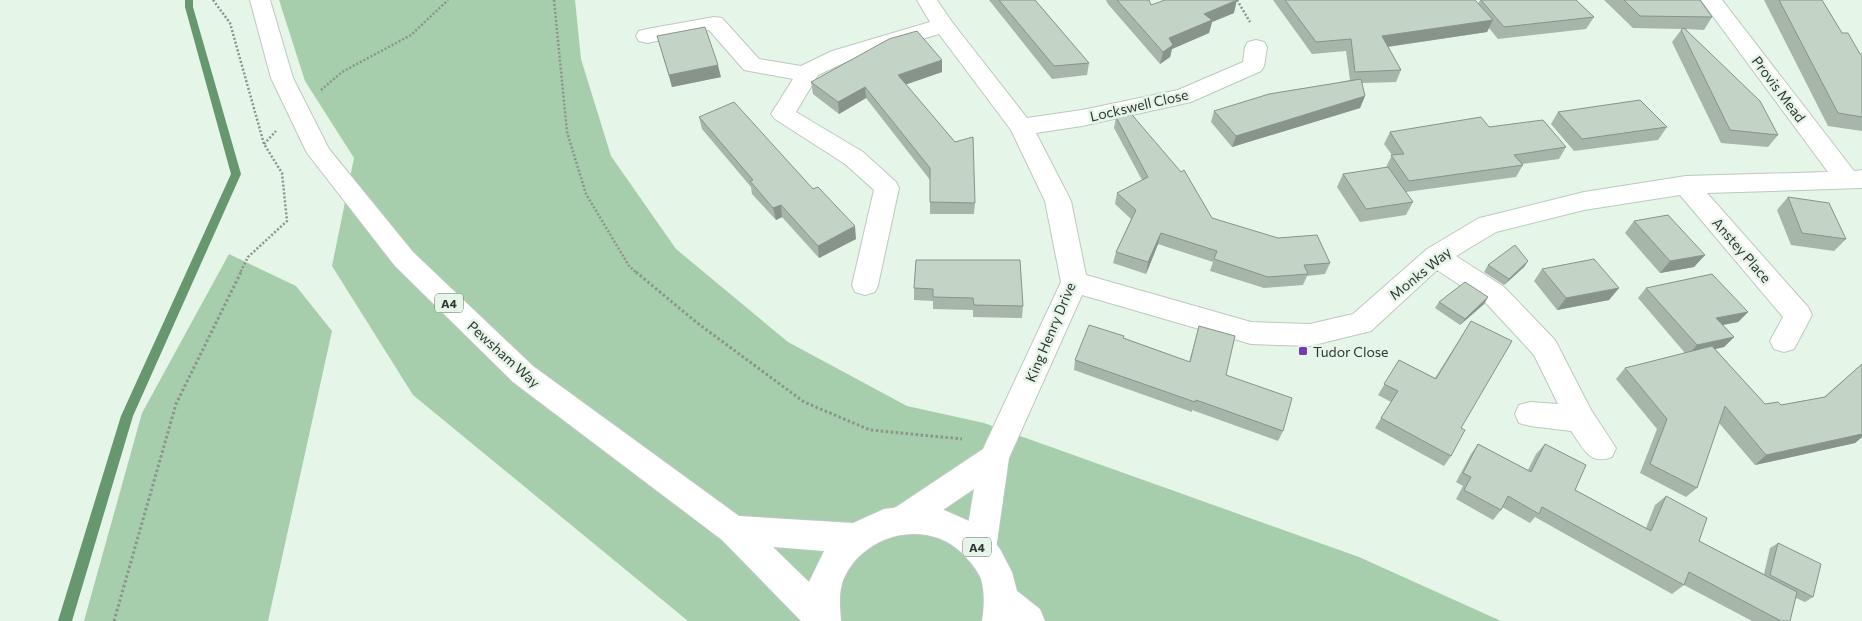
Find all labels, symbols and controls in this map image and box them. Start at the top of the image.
street label: Provis Mead [1749,53,1809,125]
street label: Lockswell Close [1088,85,1190,125]
street label: Anstey Place [1709,214,1775,286]
street label: Monks Way [1386,243,1454,303]
street label: King Henry Drive [1021,280,1079,384]
road number: A4 [435,294,463,312]
street label: Pewsham Way [464,317,544,391]
place label: Tudor Close [1313,343,1388,360]
marker: Tudor Close [1297,345,1309,357]
road number: A4 [963,538,991,556]

